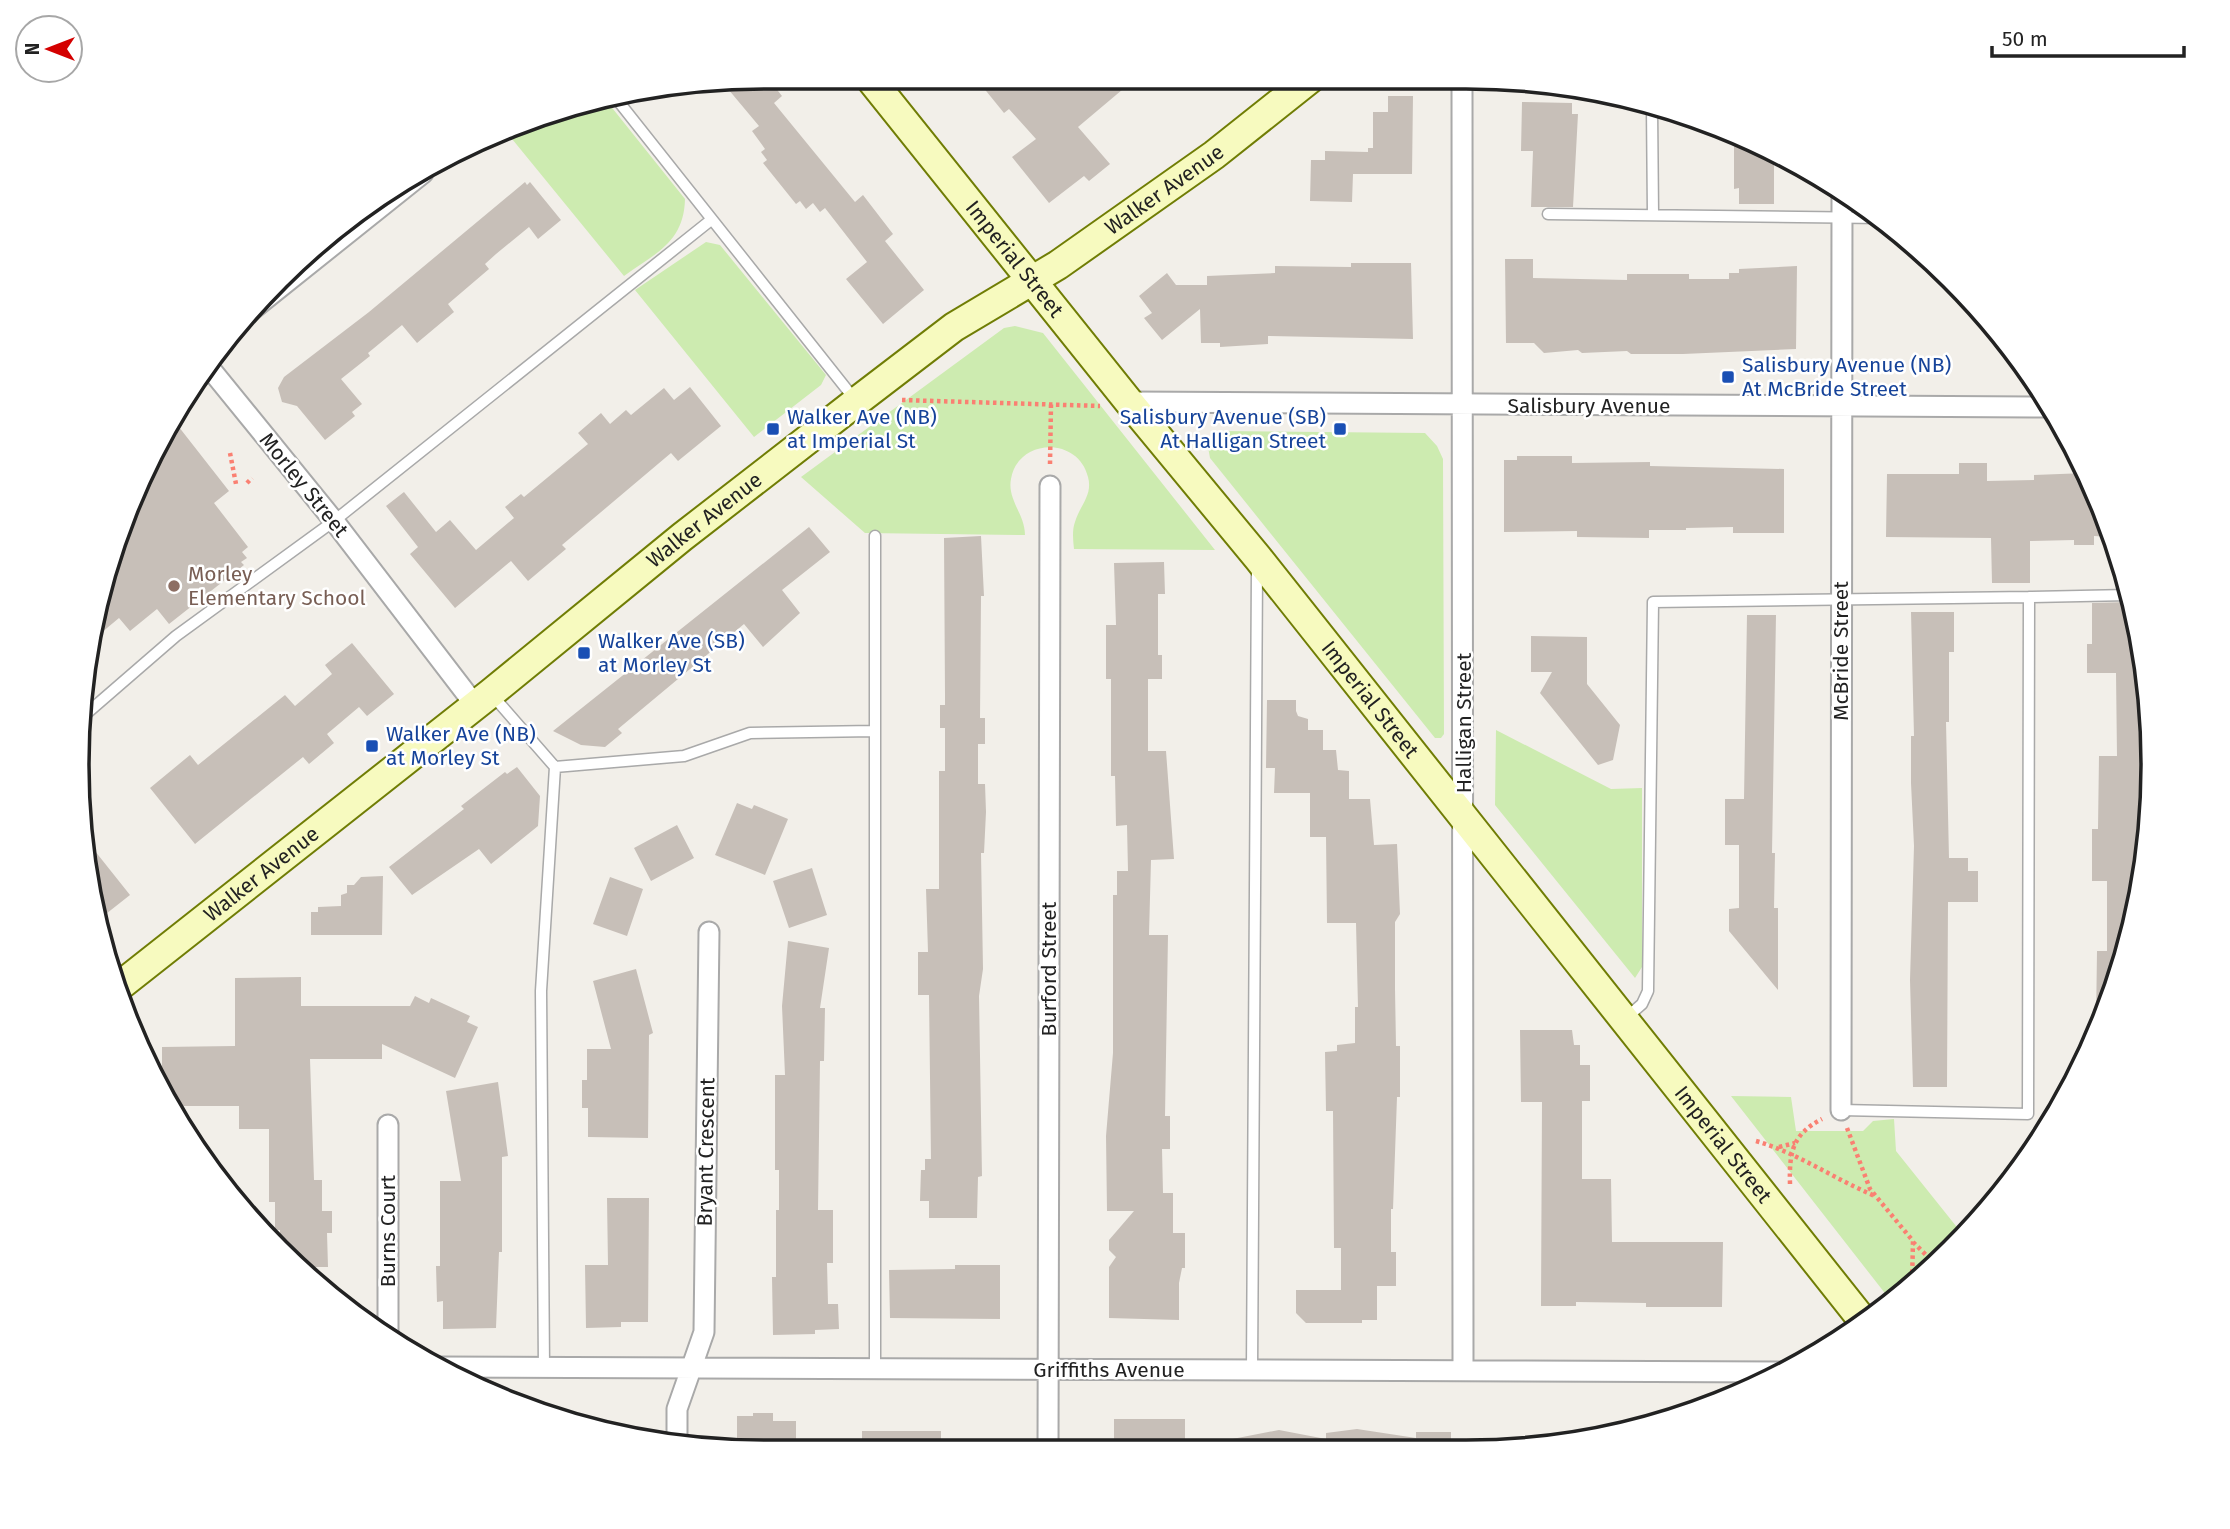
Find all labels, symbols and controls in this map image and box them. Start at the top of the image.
north arrow [14,14,84,84]
scale bar [1992,14,2184,58]
text: 50 m [2002,26,2048,52]
text: N [21,43,44,55]
street label: Walker Avenue [1100,139,1229,241]
street label: Imperial Street [960,195,1069,323]
place label: Salisbury Avenue (NB) At McBride Street [1742,352,1951,402]
marker: Salisbury Avenue (NB) At McBride Street [1720,369,1736,385]
street label: Salisbury Avenue [1508,393,1670,419]
place label: Walker Ave (NB) at Imperial St [787,404,937,454]
place label: Salisbury Avenue (SB) At Halligan Street [1120,404,1326,454]
marker: Walker Ave (NB) at Imperial St [765,421,781,437]
marker: Salisbury Avenue (SB) At Halligan Street [1332,421,1348,437]
street label: Morley Street [254,427,354,543]
street label: Walker Avenue [641,467,767,573]
place label: Morley Elementary School [188,561,366,611]
marker: Morley Elementary School [166,578,182,594]
street label: McBride Street [1828,581,1854,721]
place label: Walker Ave (SB) at Morley St [598,628,745,678]
street label: Imperial Street [1316,636,1425,763]
marker: Walker Ave (SB) at Morley St [576,645,592,661]
street label: Halligan Street [1451,652,1477,793]
place label: Walker Ave (NB) at Morley St [386,721,536,771]
marker: Walker Ave (NB) at Morley St [364,738,380,754]
street label: Walker Avenue [199,821,324,927]
street label: Burford Street [1036,901,1062,1036]
street label: Bryant Crescent [692,1077,720,1227]
street label: Imperial Street [1669,1081,1778,1208]
street label: Burns Court [375,1174,401,1287]
street label: Griffiths Avenue [1033,1357,1185,1383]

